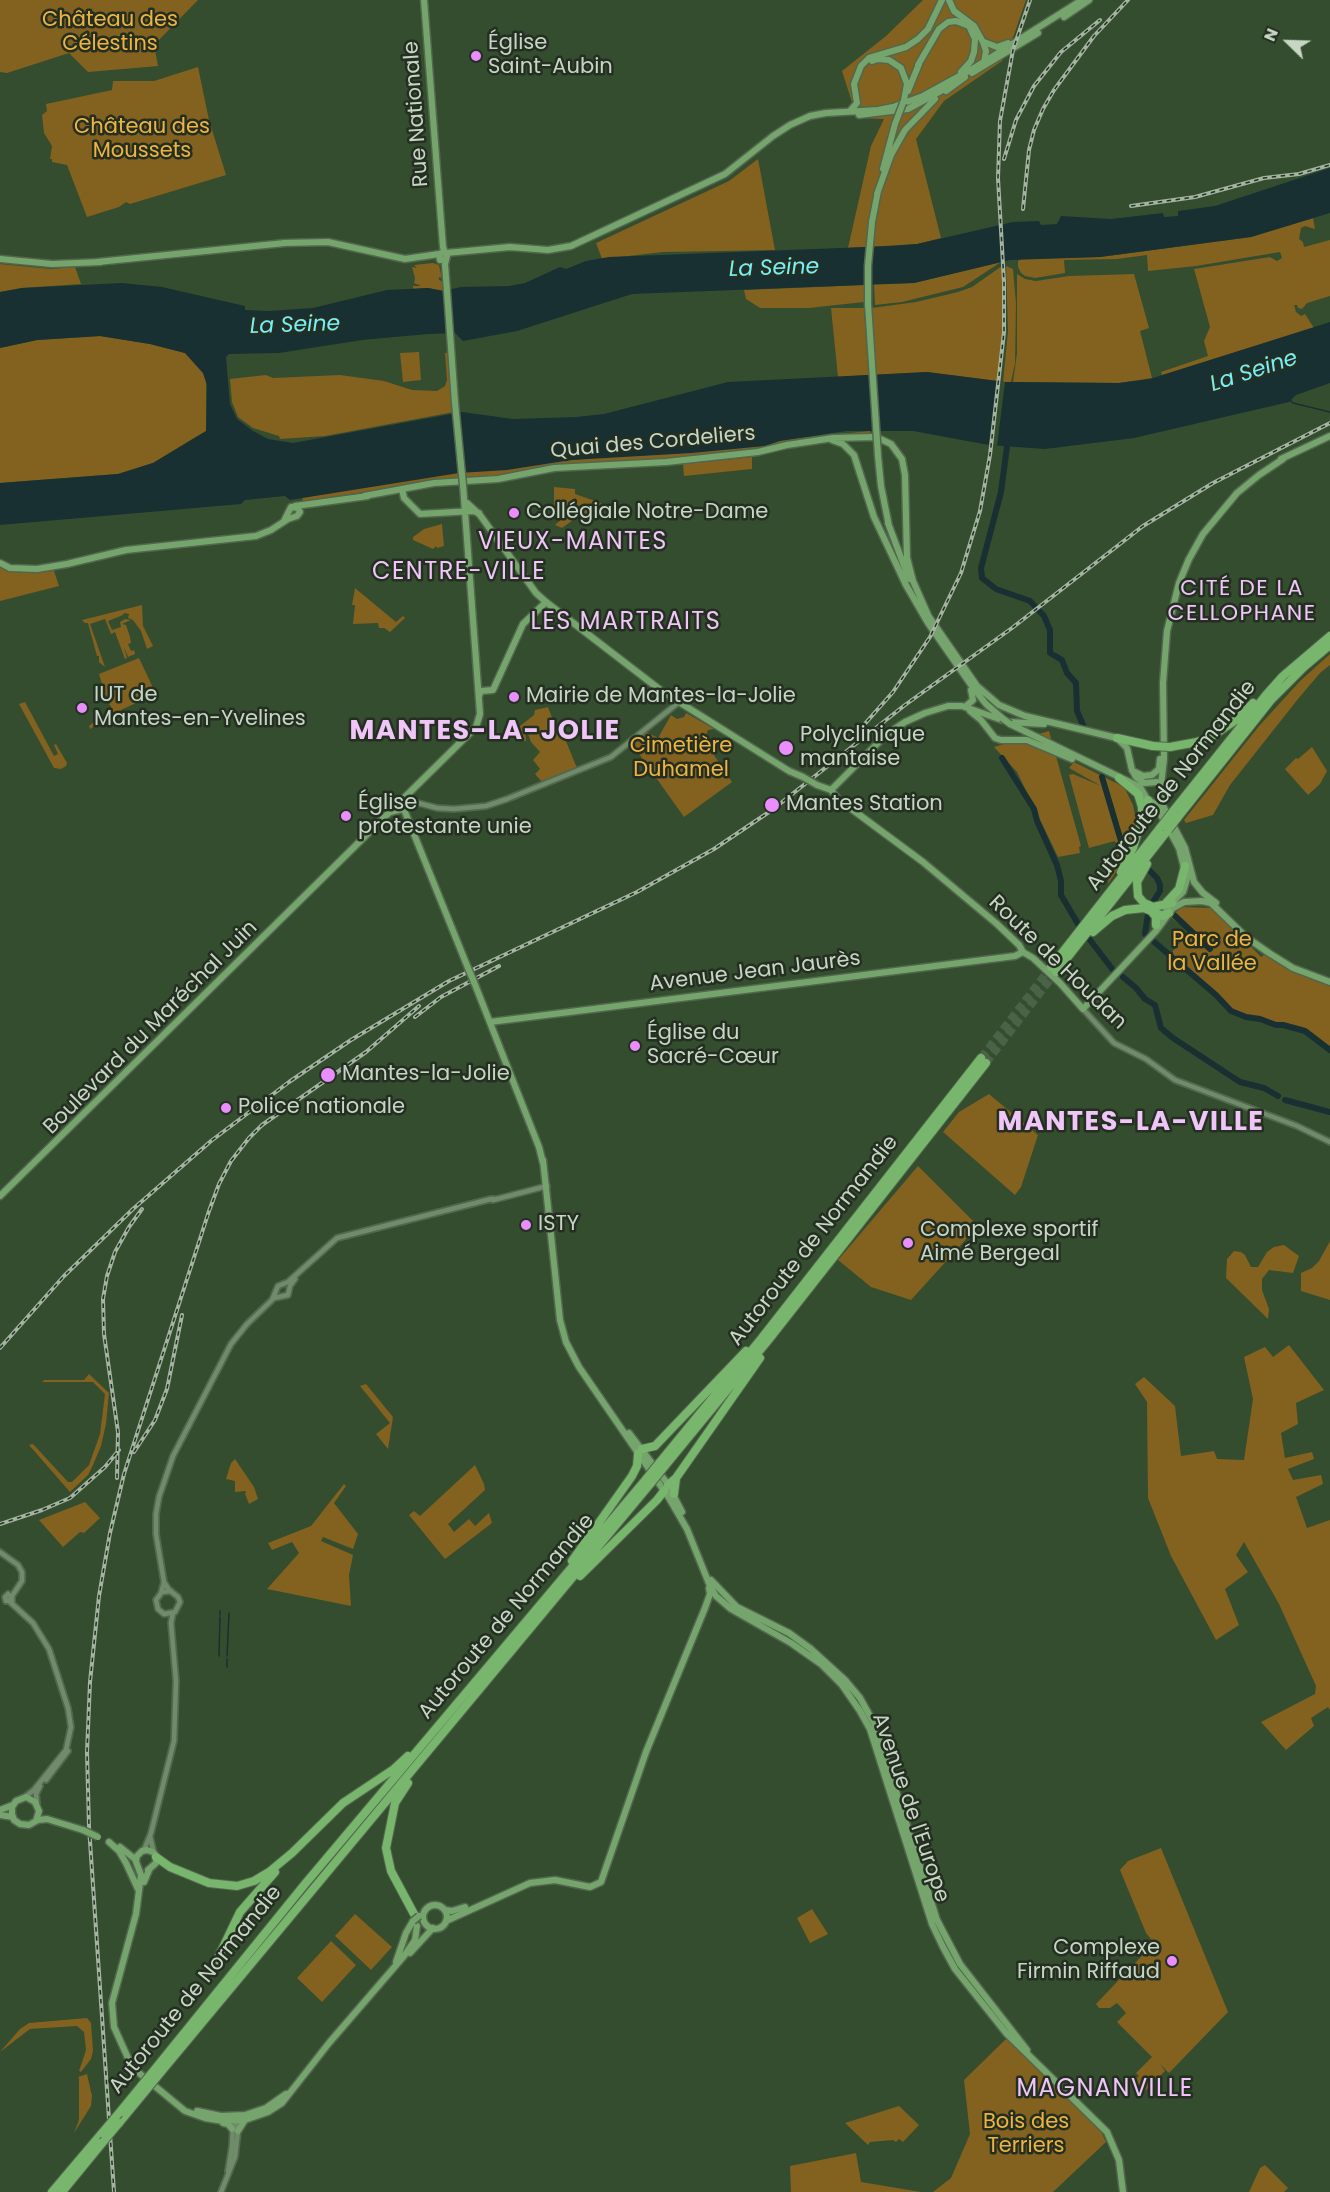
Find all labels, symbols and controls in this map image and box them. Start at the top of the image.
park label: Château des Célestins [42,8,178,58]
north arrow [1258,12,1318,72]
text: N [1258,25,1284,45]
place label: Église Saint-Aubin [488,31,613,81]
street label: Rue Nationale [399,40,435,188]
marker: Église Saint-Aubin [469,49,483,63]
park label: Château des Moussets [74,115,210,165]
water label: La Seine [728,254,820,284]
water label: La Seine [249,311,341,341]
water label: La Seine [1207,345,1301,399]
street label: Quai des Cordeliers [549,421,757,465]
place label: Collégiale Notre-Dame [526,500,768,526]
marker: Collégiale Notre-Dame [507,506,521,520]
district label: VIEUX-MANTES [478,529,668,557]
district label: CENTRE-VILLE [372,559,546,587]
district label: CITÉ DE LA CELLOPHANE [1167,576,1317,628]
district label: LES MARTRAITS [531,609,721,637]
street label: Autoroute de Normandie [1082,676,1262,896]
place label: IUT de Mantes-en-Yvelines [94,683,306,733]
place label: Mairie de Mantes-la-Jolie [526,684,796,710]
marker: Mairie de Mantes-la-Jolie [507,690,521,704]
marker: IUT de Mantes-en-Yvelines [75,701,89,715]
district label: MANTES-LA-JOLIE [349,716,621,748]
place label: Polyclinique mantaise [800,723,925,773]
park label: Cimetière Duhamel [630,734,732,784]
marker: Polyclinique mantaise [777,739,795,757]
place label: Église protestante unie [358,791,532,841]
place label: Mantes Station [786,792,943,818]
marker: Mantes Station [763,796,781,814]
marker: Église protestante unie [339,809,353,823]
street label: Route de Houdan [983,891,1131,1035]
street label: Boulevard du Maréchal Juin [39,916,263,1140]
park label: Parc de la Vallée [1167,928,1257,978]
street label: Avenue Jean Jaurès [648,947,862,997]
place label: Église du Sacré-Cœur [647,1021,779,1071]
marker: Église du Sacré-Cœur [628,1039,642,1053]
place label: Mantes-la-Jolie [342,1062,510,1088]
marker: Mantes-la-Jolie [319,1066,337,1084]
place label: Police nationale [238,1095,405,1121]
marker: Police nationale [219,1101,233,1115]
district label: MANTES-LA-VILLE [998,1107,1264,1139]
street label: Autoroute de Normandie [724,1131,904,1351]
place label: ISTY [538,1212,579,1238]
marker: ISTY [519,1218,533,1232]
place label: Complexe sportif Aimé Bergeal [920,1218,1098,1268]
marker: Complexe sportif Aimé Bergeal [901,1236,915,1250]
street label: Autoroute de Normandie [414,1509,600,1725]
street label: Avenue de l'Europe [866,1710,954,1906]
street label: Autoroute de Normandie [104,1881,288,2099]
place label: Complexe Firmin Riffaud [1017,1936,1160,1986]
marker: Complexe Firmin Riffaud [1165,1954,1179,1968]
district label: MAGNANVILLE [1016,2076,1194,2104]
park label: Bois des Terriers [983,2110,1069,2160]

